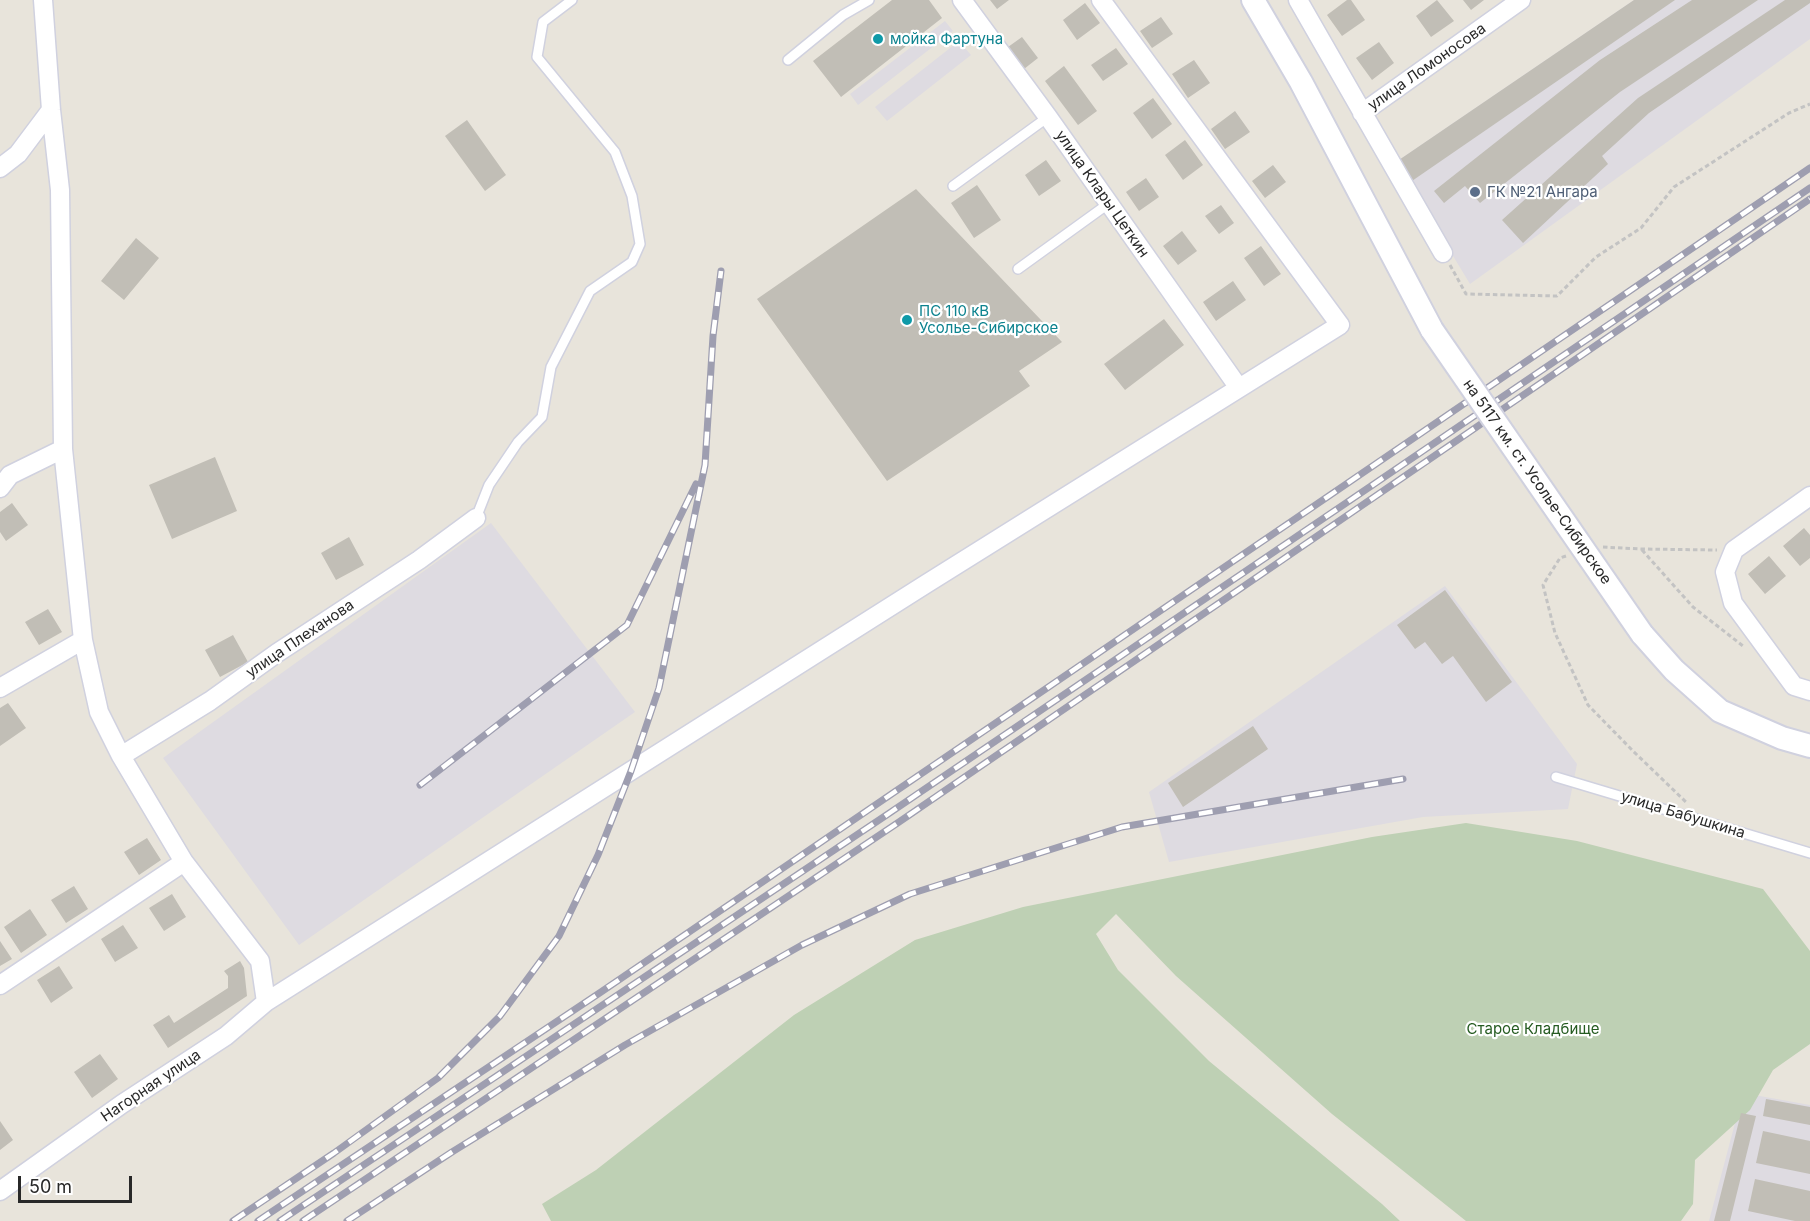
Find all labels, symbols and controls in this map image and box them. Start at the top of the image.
street label: улица Ломоносова [1365,19,1489,115]
place label: мойка Фартуна [890,30,1003,48]
marker: мойка Фартуна [871,32,885,46]
street label: улица Клары Цеткин [1051,127,1153,261]
place label: ГК №21 Ангара [1487,183,1598,201]
marker: ГК №21 Ангара [1468,185,1482,199]
place label: ПС 110 кВ Усолье-Сибирское [919,302,1058,337]
marker: ПС 110 кВ Усолье-Сибирское [900,313,914,327]
street label: на 5117 км. ст. Усолье-Сибирское [1459,376,1615,588]
street label: улица Плеханова [243,596,357,682]
street label: улица Бабушкина [1619,788,1747,842]
park label: Старое Кладбище [1467,1020,1599,1038]
street label: Нагорная улица [98,1046,204,1126]
scale bar [21,1164,135,1202]
text: 50 m [29,1176,72,1197]

